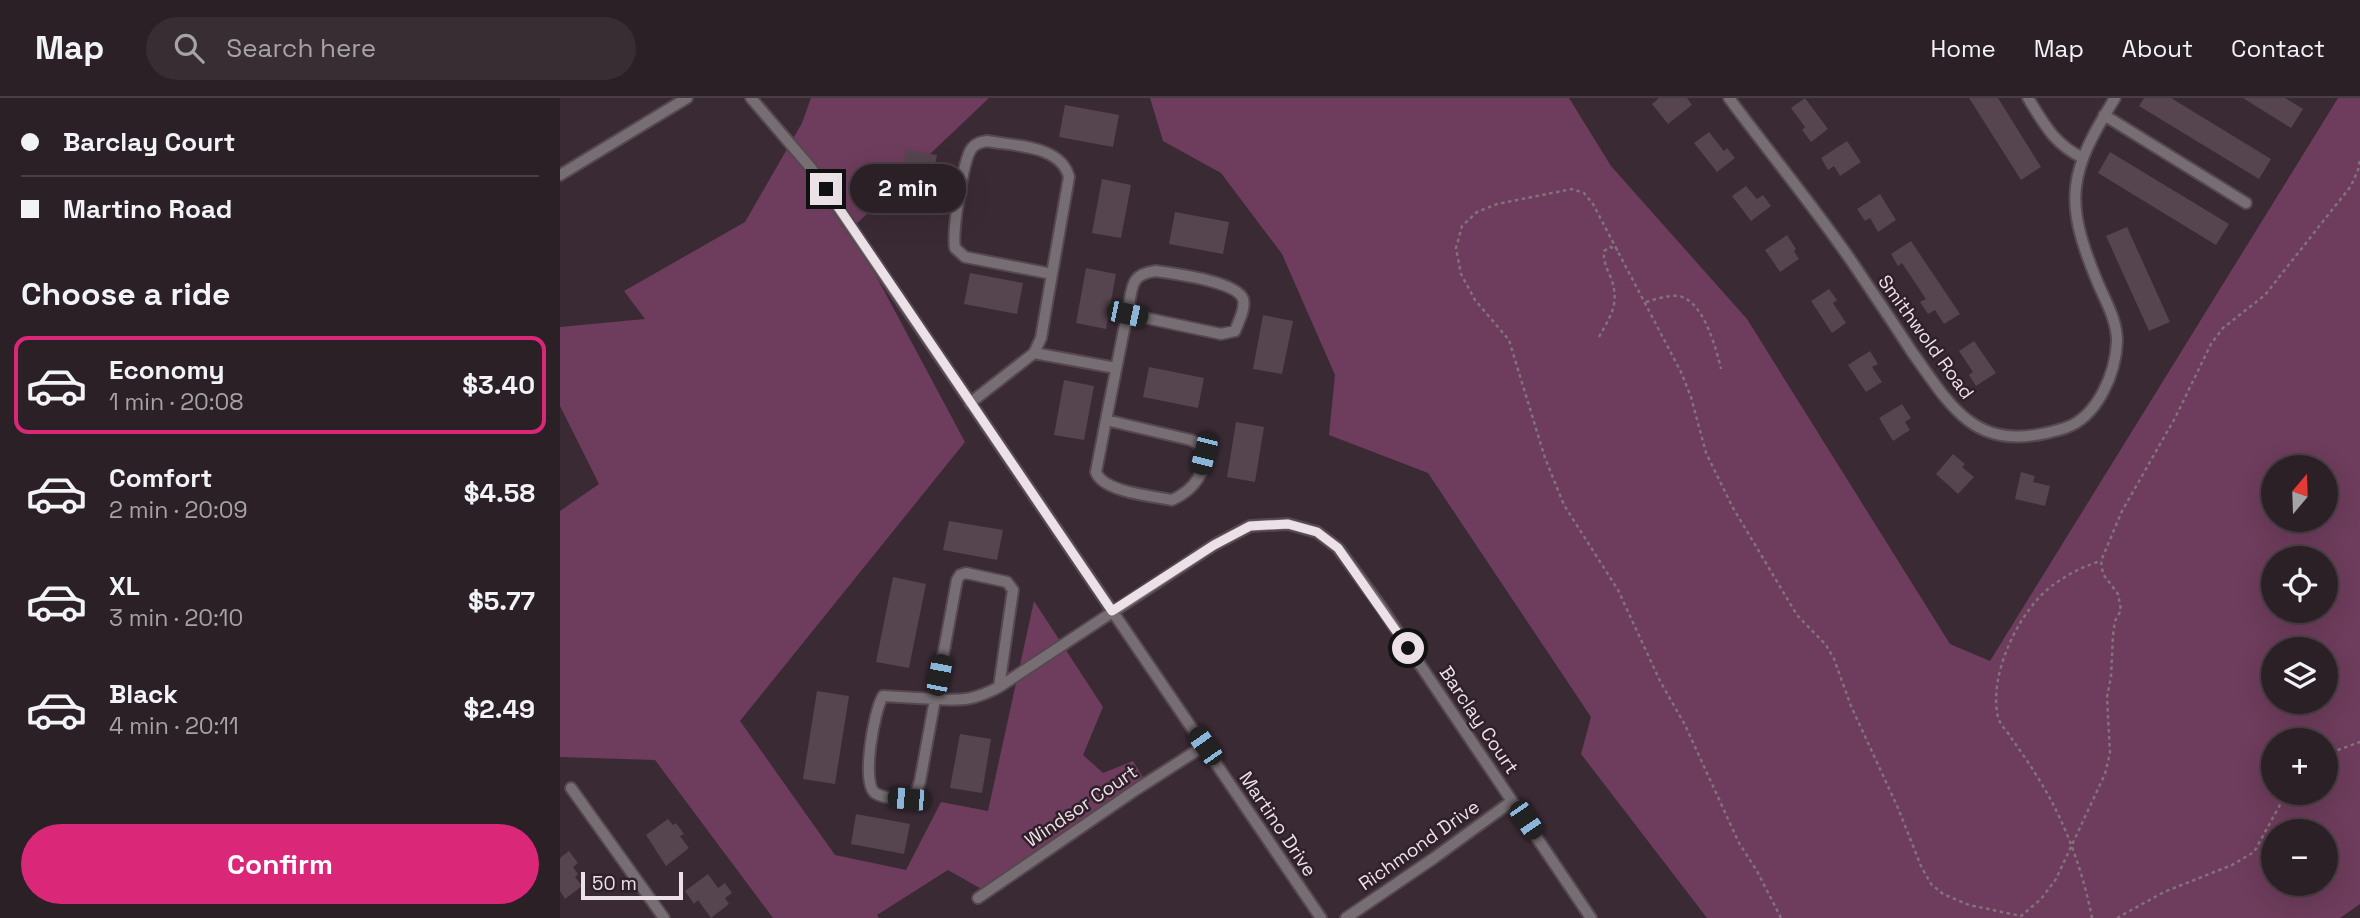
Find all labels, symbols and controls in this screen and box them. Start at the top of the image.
search box [146,17,636,80]
text: Map [35,27,104,69]
icon: search [170,29,208,67]
text: Search here [226,31,376,65]
text: Home [1930,33,1996,64]
text: Map [2034,33,2084,64]
text: About [2122,33,2193,64]
text: Contact [2231,33,2325,64]
text: Barclay Court [63,125,235,159]
callout: 2 min [850,164,966,214]
route end [810,173,842,205]
text: 2 min [878,173,938,203]
text: Martino Road [63,192,232,226]
street label: Smithwold Road [1872,270,1980,404]
text: Choose a ride [21,274,231,314]
car [1105,299,1150,329]
text: Economy [109,353,225,387]
icon: car [25,354,88,417]
text: $3.40 [462,368,535,402]
text: 1 min · 20:08 [109,387,244,417]
car [1189,431,1220,477]
north arrow [2261,455,2338,532]
map controls [2261,455,2338,896]
text: Comfort [109,461,212,495]
icon: car [25,462,88,525]
text: $4.58 [464,476,535,510]
text: 2 min · 20:09 [109,495,248,525]
button: locate [2261,546,2338,623]
text: XL [109,569,140,603]
icon: car [25,570,88,633]
text: $5.77 [468,584,535,618]
text: 3 min · 20:10 [109,603,243,633]
route start [1392,632,1424,664]
button: layers [2261,637,2338,714]
car [925,652,954,698]
street label: Barclay Court [1434,661,1524,779]
text: Black [109,677,178,711]
icon: car [25,678,88,741]
text: $2.49 [463,692,535,726]
text: 4 min · 20:11 [109,711,239,741]
car [1185,723,1226,769]
button: + [2261,728,2338,805]
street label: Windsor Court [1020,759,1142,853]
street label: Martino Drive [1234,767,1322,881]
car [887,787,930,811]
street label: Richmond Drive [1354,794,1484,896]
car [1506,797,1547,843]
button: − [2261,819,2338,896]
button: Confirm [21,824,539,904]
scale bar [581,869,682,901]
text: 50 m [592,871,637,896]

